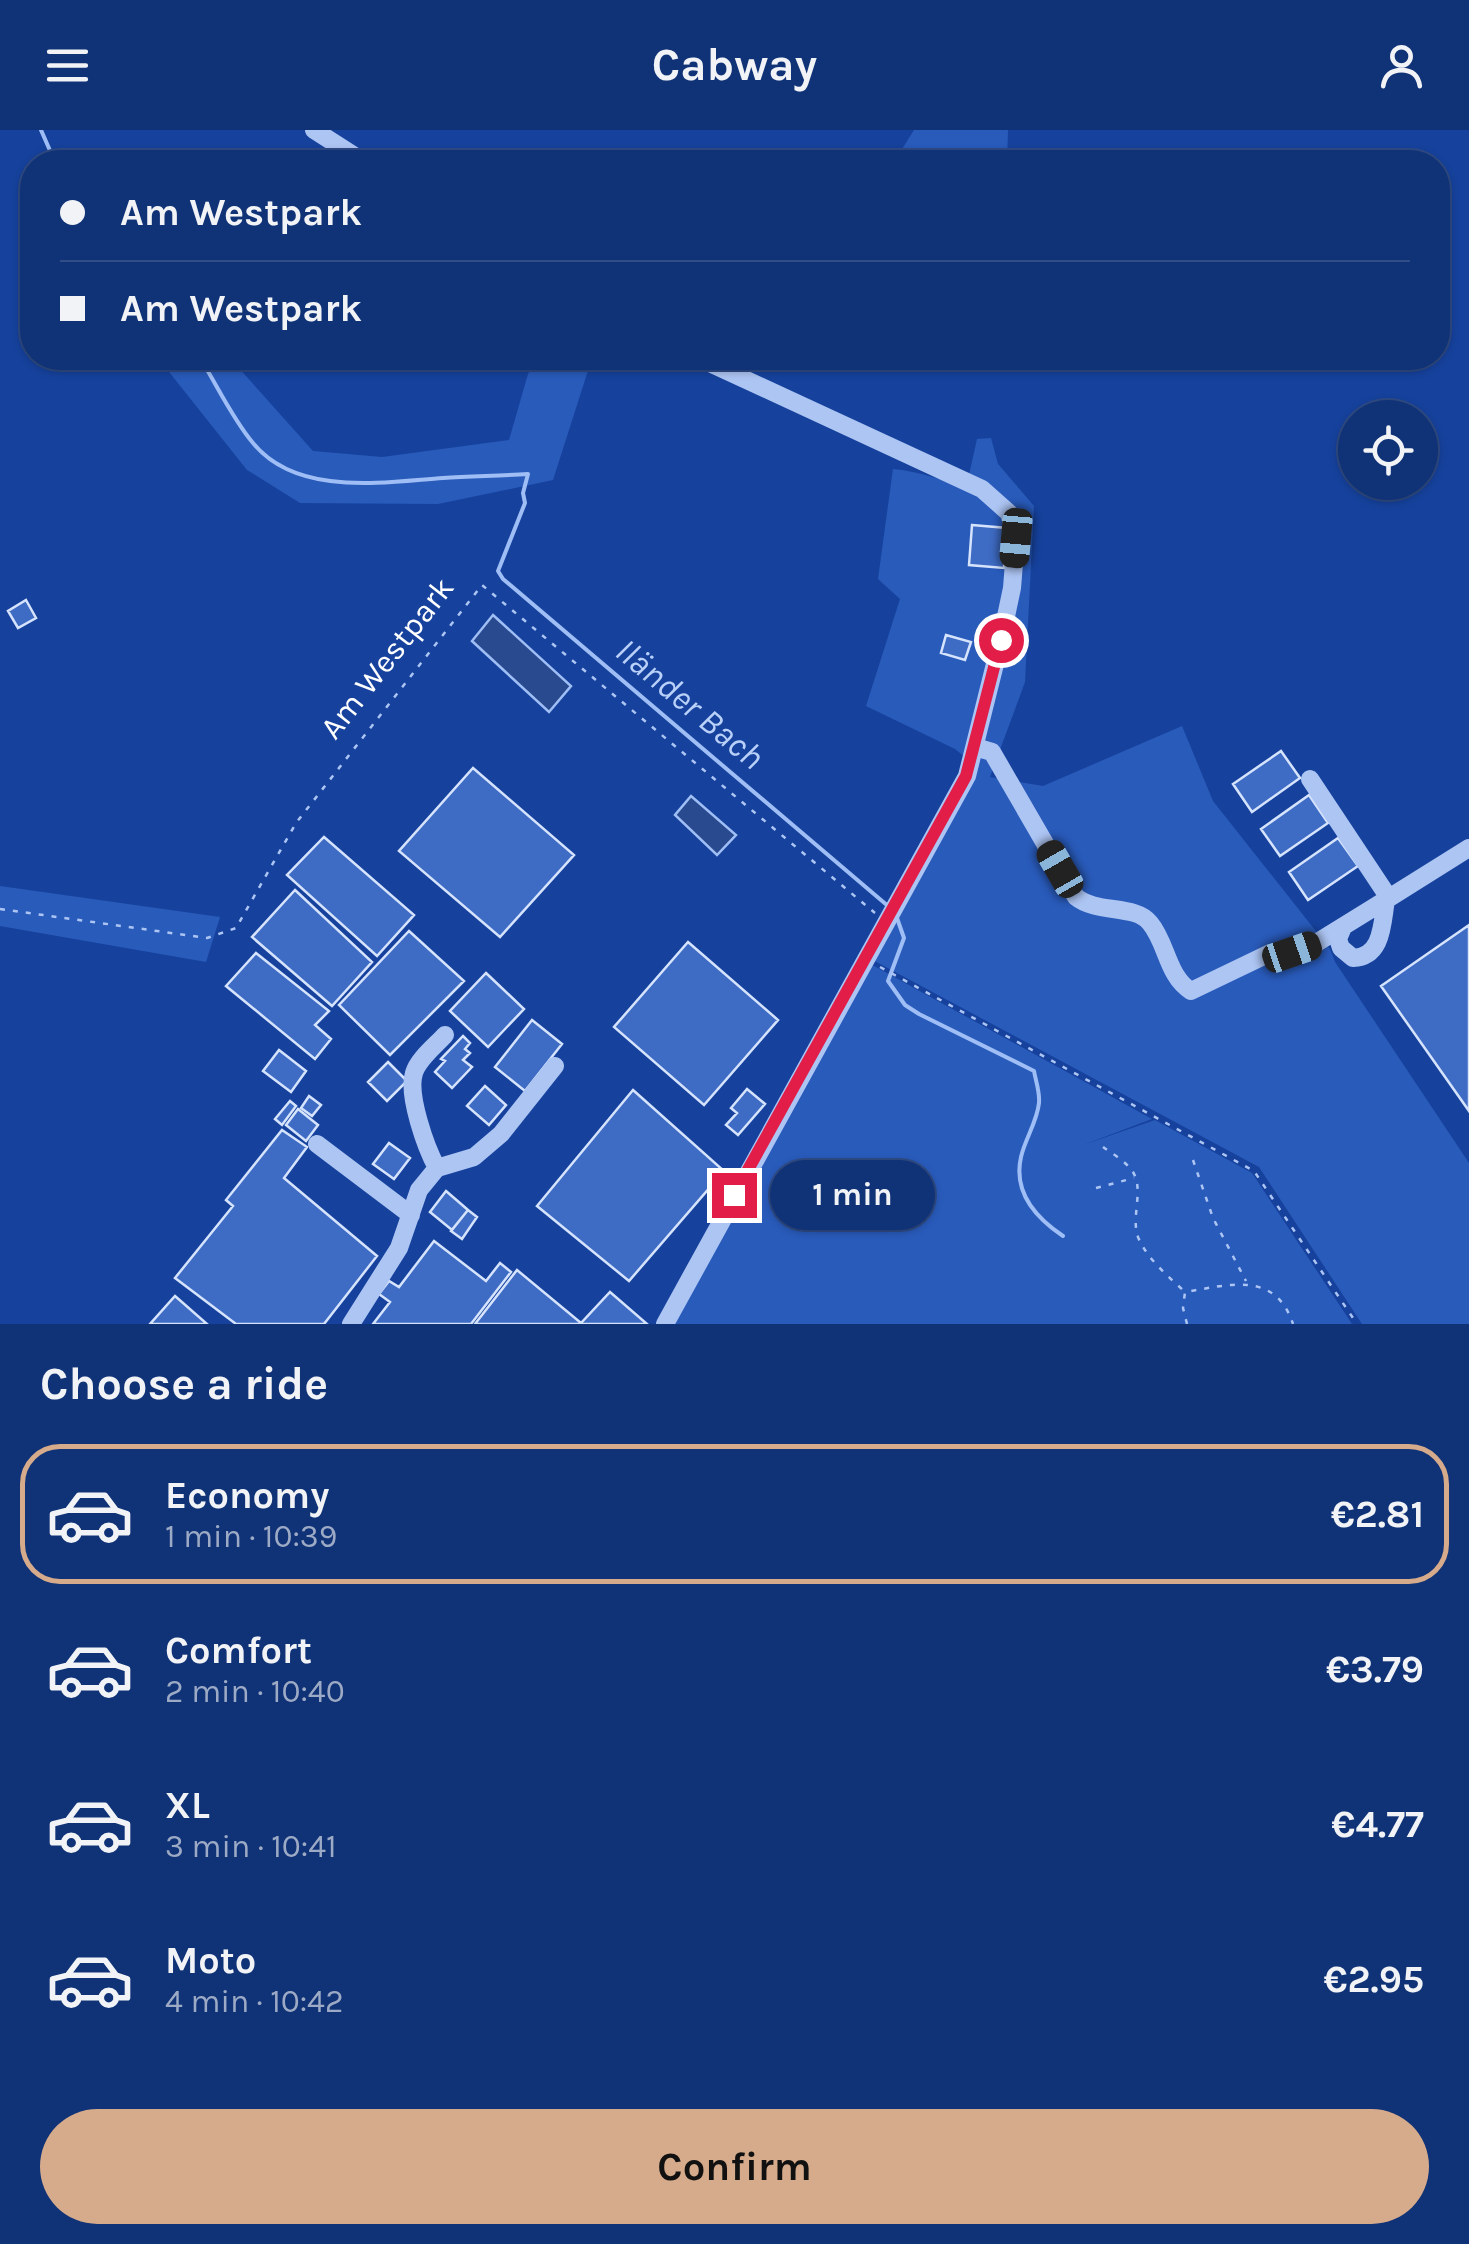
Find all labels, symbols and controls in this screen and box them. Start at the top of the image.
icon: menu [40,38,95,93]
icon: person [1374,38,1429,93]
text: Cabway [652,39,817,91]
text: Am Westpark [120,190,362,235]
text: Am Westpark [120,286,362,331]
map controls [1338,400,1438,500]
button: locate [1338,400,1438,500]
car [998,507,1034,569]
street label: Am Westpark [312,570,462,746]
route start [979,618,1024,663]
water label: Iländer Bach [607,630,773,778]
car [1032,836,1088,902]
car [1259,928,1325,976]
callout: 1 min [769,1160,934,1230]
route end [712,1173,757,1218]
text: 1 min [812,1176,893,1213]
text: Choose a ride [40,1358,328,1410]
icon: car [45,1469,135,1559]
text: Economy [165,1473,329,1518]
text: €2.81 [1331,1492,1424,1537]
text: 1 min · 10:39 [165,1518,337,1555]
icon: car [45,1624,135,1714]
text: Comfort [165,1628,312,1673]
text: €3.79 [1326,1647,1424,1692]
text: 2 min · 10:40 [165,1673,345,1710]
icon: car [45,1779,135,1869]
text: XL [165,1783,210,1828]
text: €4.77 [1331,1802,1424,1847]
text: 3 min · 10:41 [165,1828,337,1865]
icon: car [45,1934,135,2024]
text: Moto [165,1938,256,1983]
text: €2.95 [1323,1957,1424,2002]
text: 4 min · 10:42 [165,1983,344,2020]
button: Confirm [40,2109,1429,2224]

